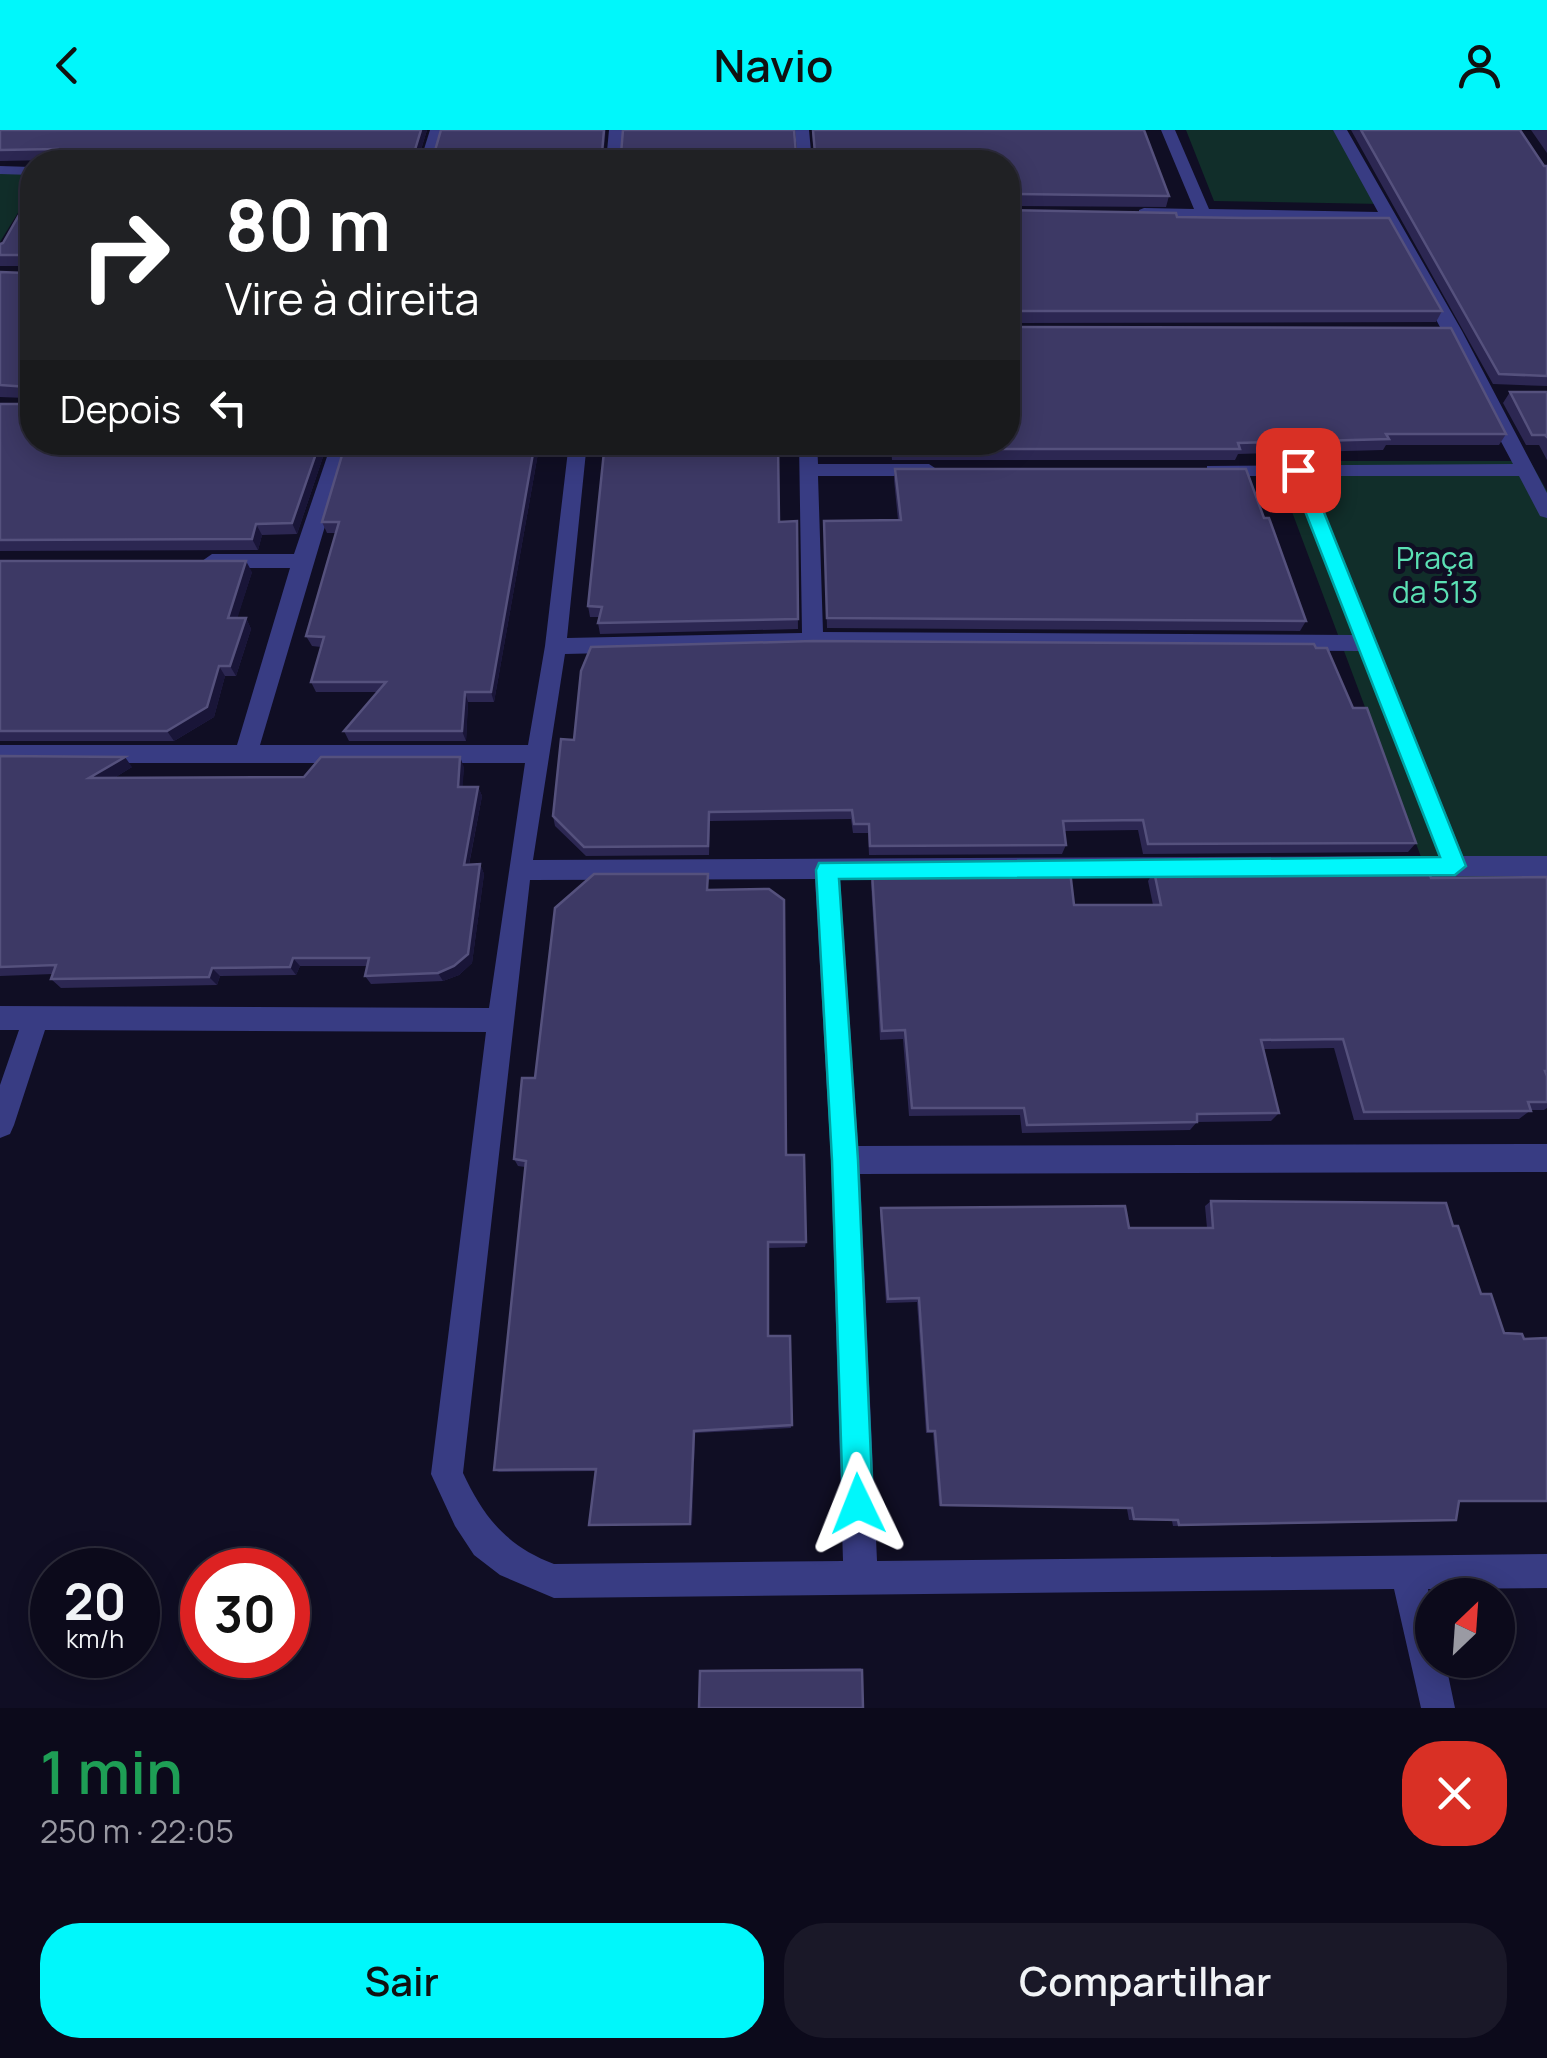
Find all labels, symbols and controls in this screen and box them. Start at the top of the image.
text: Navio [713,34,834,96]
icon: back [40,38,95,93]
icon: person [1452,38,1507,93]
text: 80 m [225,176,391,272]
icon: right [60,190,190,320]
text: Vire à direita [225,267,480,329]
icon: left [201,380,256,435]
text: Depois [60,382,181,434]
pin [1256,428,1341,513]
icon: arrive [1271,443,1326,498]
park label: Praça da 513 [1392,537,1478,612]
position arrow [806,1452,910,1556]
speed limit sign: 30 [180,1548,310,1678]
text: 20 [64,1567,126,1635]
north arrow [1415,1578,1515,1678]
map controls [1415,1578,1515,1678]
text: km/h [66,1621,124,1656]
text: 1 min [40,1730,183,1812]
button: close [1402,1741,1507,1846]
text: 250 m · 22:05 [40,1809,234,1853]
button: Sair [40,1923,764,2038]
button: Compartilhar [784,1923,1507,2038]

